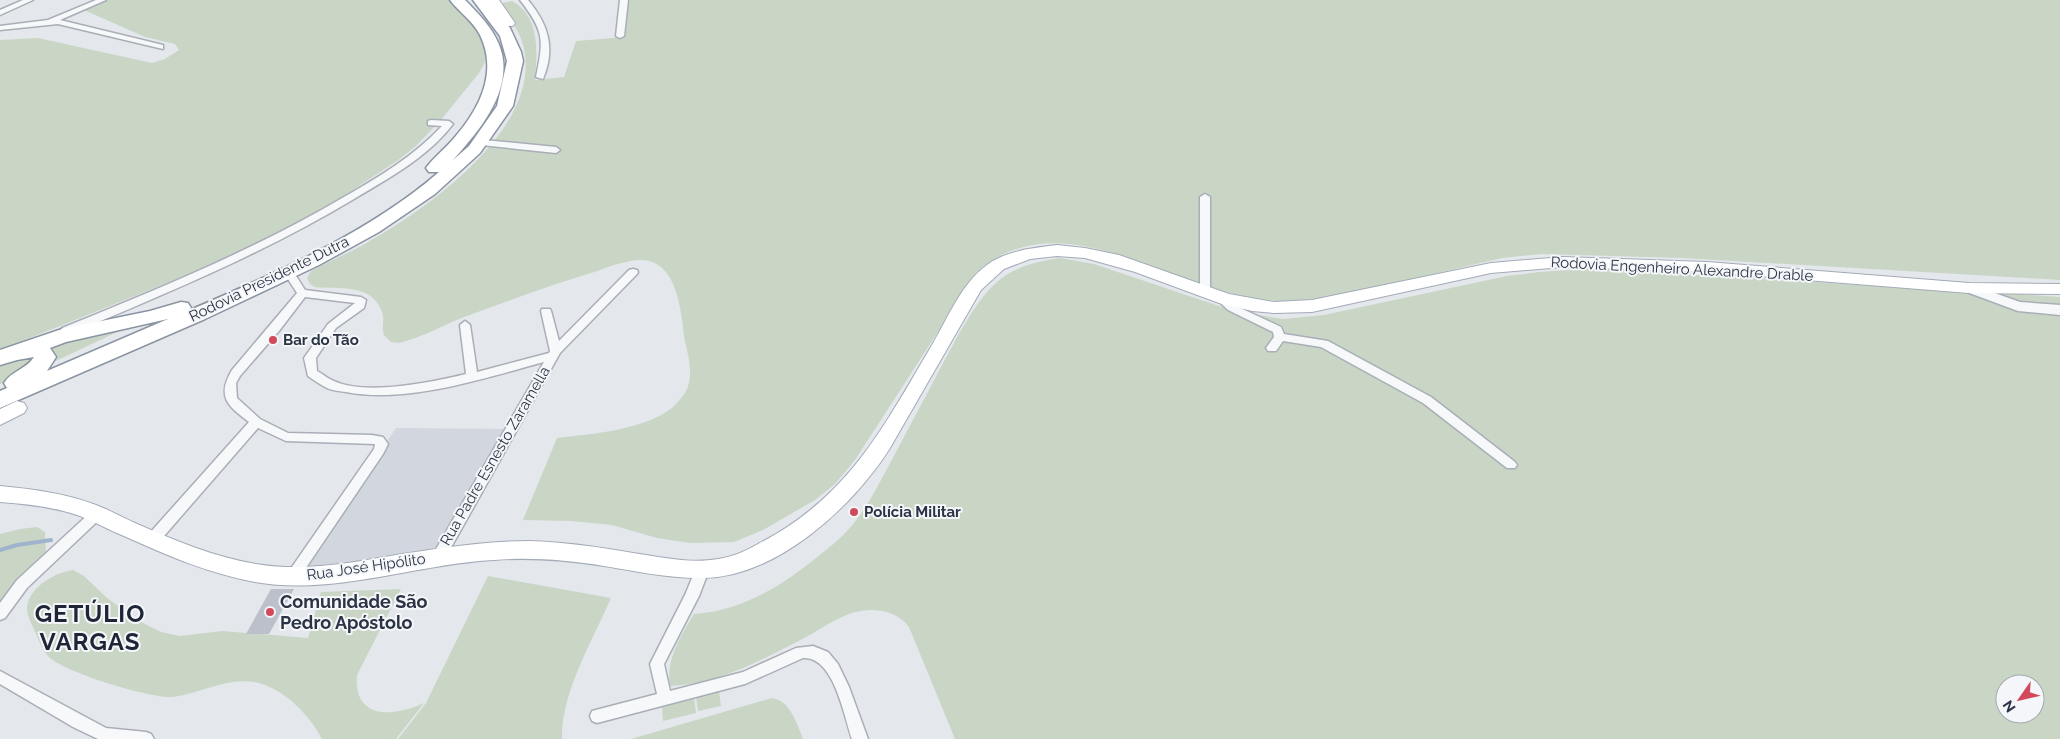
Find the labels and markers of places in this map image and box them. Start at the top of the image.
place label: Bar do Tão [283,331,359,349]
marker: Bar do Tão [267,334,279,346]
place label: Polícia Militar [864,503,961,521]
marker: Polícia Militar [848,506,860,518]
place label: Comunidade São Pedro Apóstolo [280,591,428,633]
marker: Comunidade São Pedro Apóstolo [264,606,276,618]

